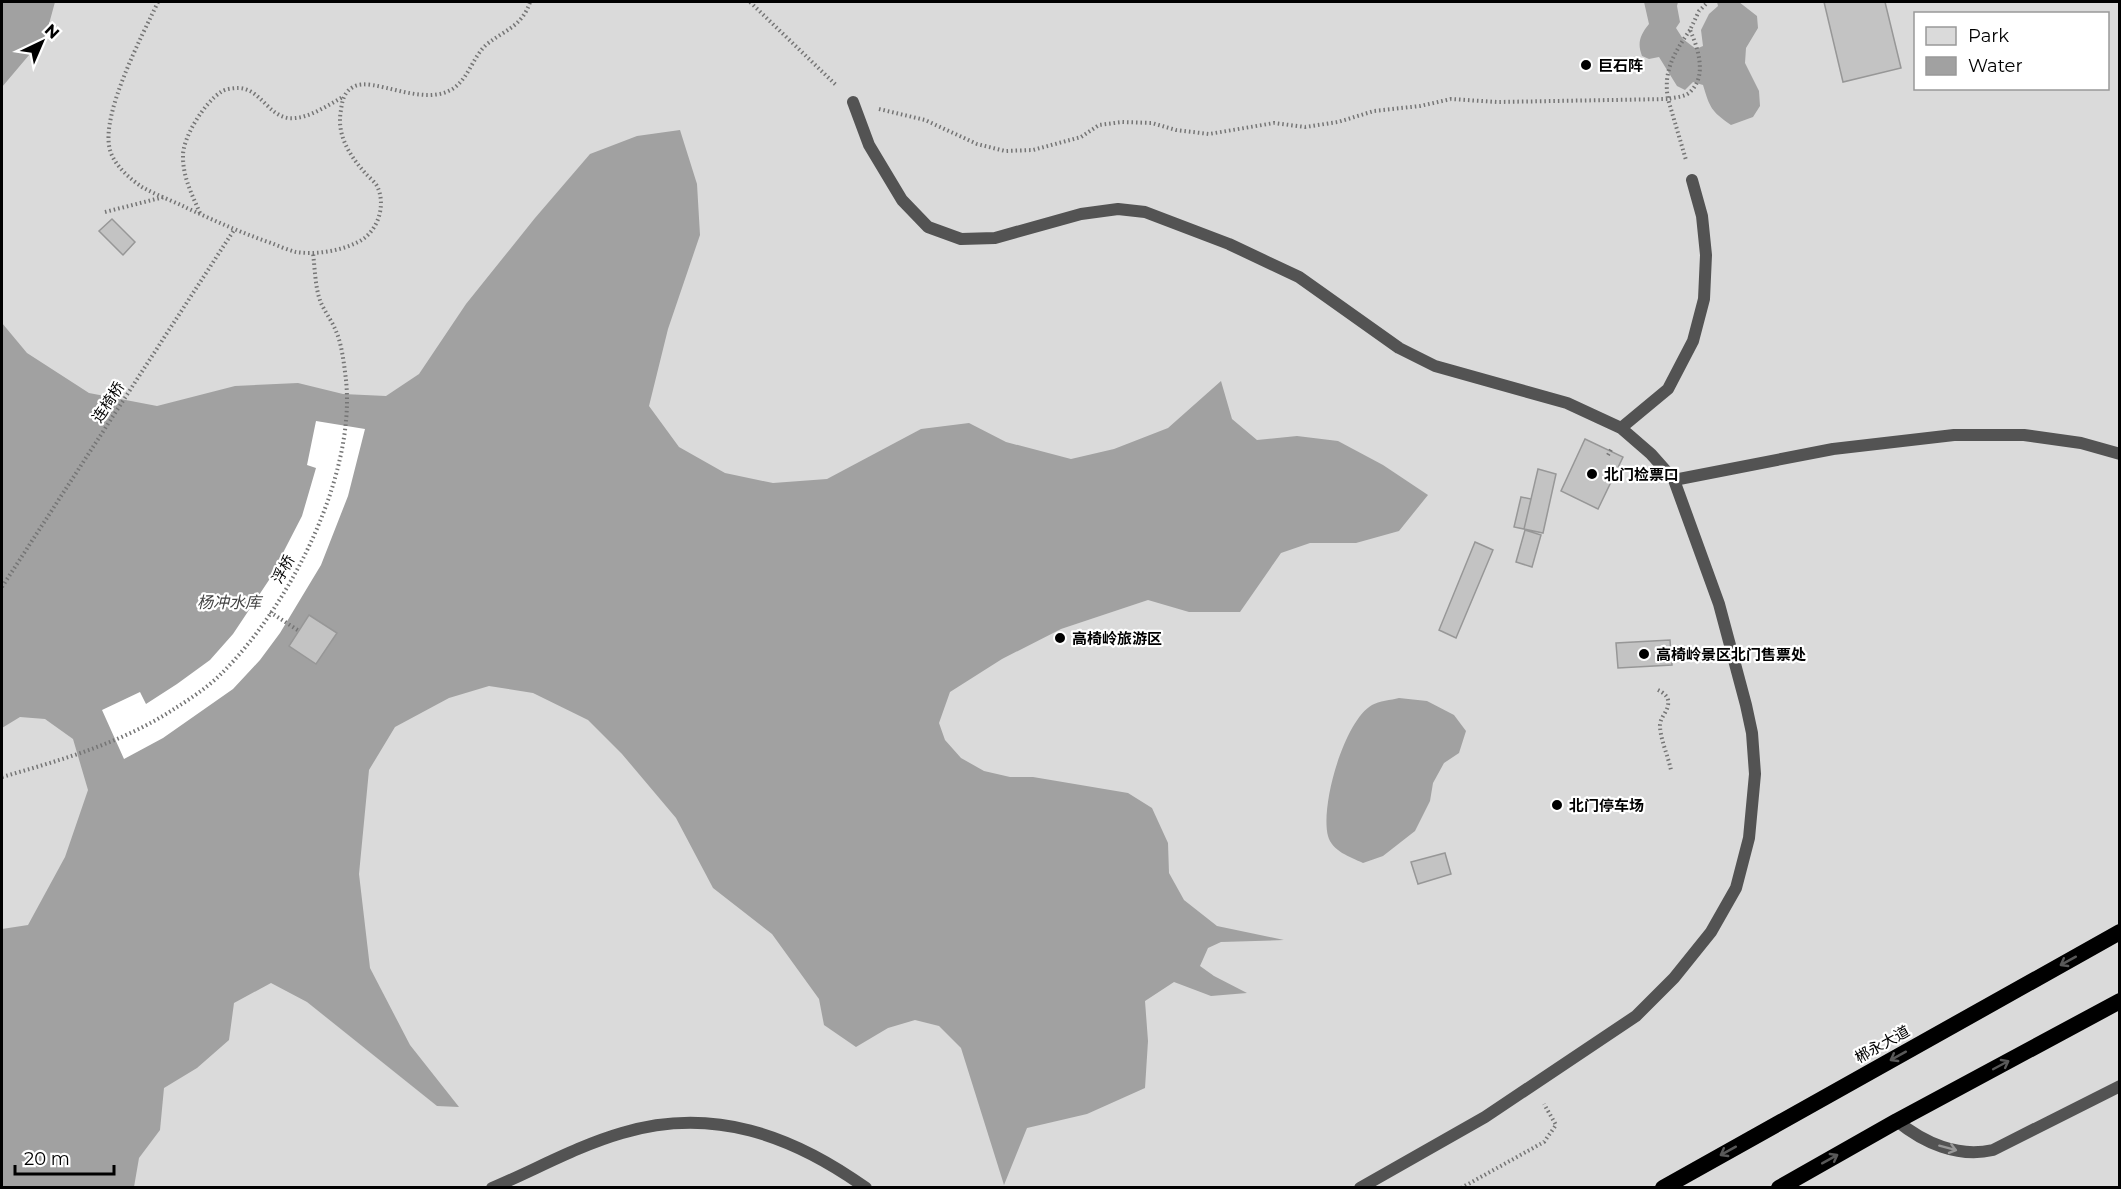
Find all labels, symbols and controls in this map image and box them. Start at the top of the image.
north arrow [12,12,72,72]
legend [1914,12,2109,90]
text: N [41,20,63,43]
text: Park [1968,25,2009,47]
text: Water [1968,55,2023,77]
place label: 巨石阵 [1598,56,1643,75]
marker: 巨石阵 [1579,58,1593,72]
street label: 连椅桥 [88,378,128,426]
place label: 北门检票口 [1604,465,1679,484]
marker: 北门检票口 [1585,467,1599,481]
street label: 浮桥 [267,551,299,587]
water label: 杨冲水库 [197,593,264,612]
place label: 高椅岭旅游区 [1072,629,1162,648]
marker: 高椅岭旅游区 [1053,631,1067,645]
place label: 高椅岭景区北门售票处 [1656,645,1806,664]
marker: 高椅岭景区北门售票处 [1637,647,1651,661]
place label: 北门停车场 [1569,796,1644,815]
marker: 北门停车场 [1550,798,1564,812]
one-way arrow [2060,956,2078,967]
street label: 郴永大道 [1851,1021,1913,1067]
one-way arrow [1890,1050,1907,1062]
one-way arrow [1992,1059,2010,1070]
scale bar [15,1138,114,1176]
one-way arrow [1938,1143,1957,1154]
one-way arrow [1720,1145,1737,1157]
text: 20 m [24,1148,70,1170]
one-way arrow [1821,1153,1839,1164]

